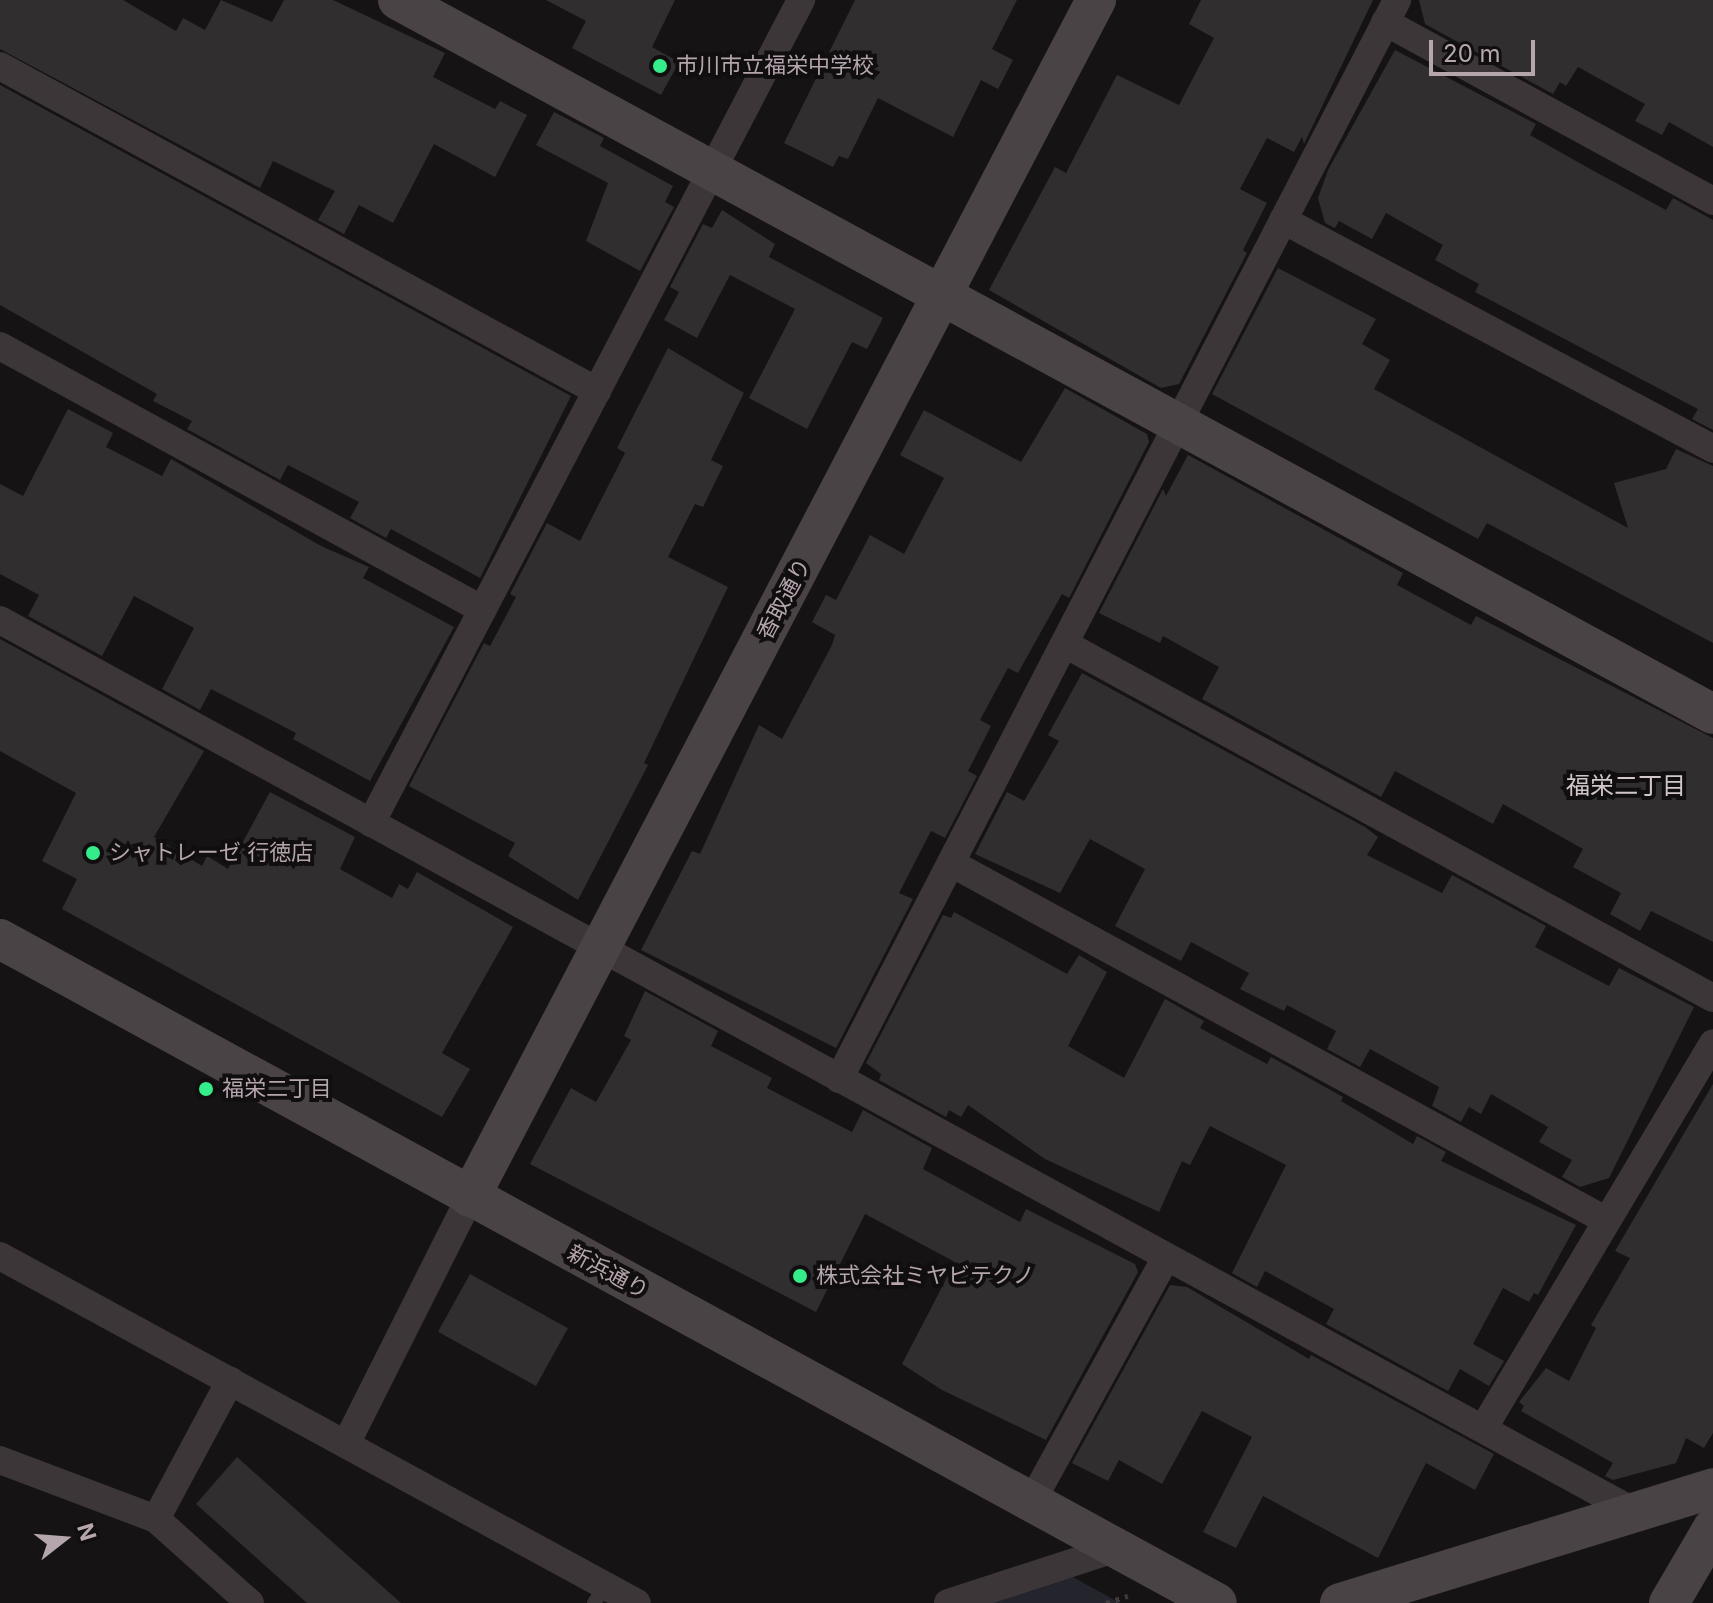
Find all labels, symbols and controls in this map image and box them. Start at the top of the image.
scale bar [1433,24,1539,74]
text: 20 m [1443,39,1501,68]
place label: 市川市立福栄中学校 [676,53,874,79]
marker: 市川市立福栄中学校 [651,57,669,75]
street label: 香取通り [752,554,816,644]
district label: 福栄二丁目 [1566,772,1686,800]
place label: シャトレーゼ 行徳店 [109,840,313,866]
marker: シャトレーゼ 行徳店 [84,844,102,862]
place label: 福栄二丁目 [222,1076,332,1102]
marker: 福栄二丁目 [197,1080,215,1098]
street label: 新浜通り [563,1240,653,1304]
place label: 株式会社ミヤビテクノ [816,1263,1036,1289]
marker: 株式会社ミヤビテクノ [791,1267,809,1285]
north arrow [24,1499,104,1579]
text: N [72,1520,102,1544]

